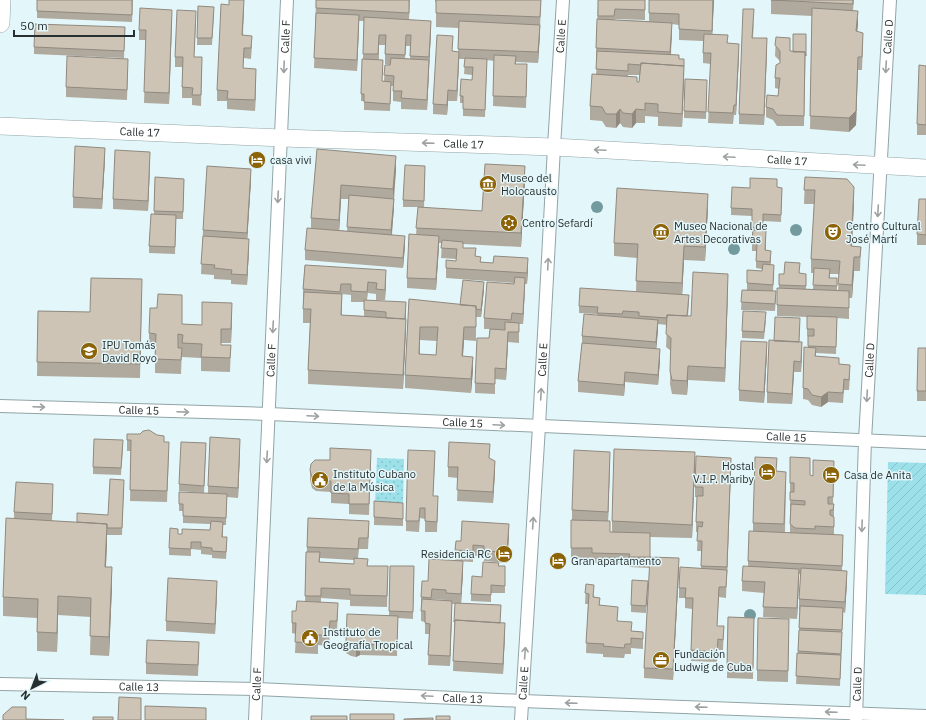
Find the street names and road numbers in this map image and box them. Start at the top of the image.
street label: Calle E [553,19,569,53]
street label: Calle D [880,19,896,55]
street label: Calle F [278,20,293,54]
street label: Calle 17 [119,124,160,140]
street label: Calle 17 [443,136,484,152]
street label: Calle 17 [767,152,808,168]
street label: Calle E [535,342,550,377]
street label: Calle F [263,343,279,377]
street label: Calle D [862,343,878,378]
street label: Calle 15 [118,403,159,418]
street label: Calle 15 [442,415,483,430]
street label: Calle 15 [766,429,807,445]
street label: Calle E [515,666,531,700]
street label: Calle D [850,666,865,702]
street label: Calle F [249,667,264,701]
street label: Calle 13 [119,679,159,694]
street label: Calle 13 [442,690,483,706]

